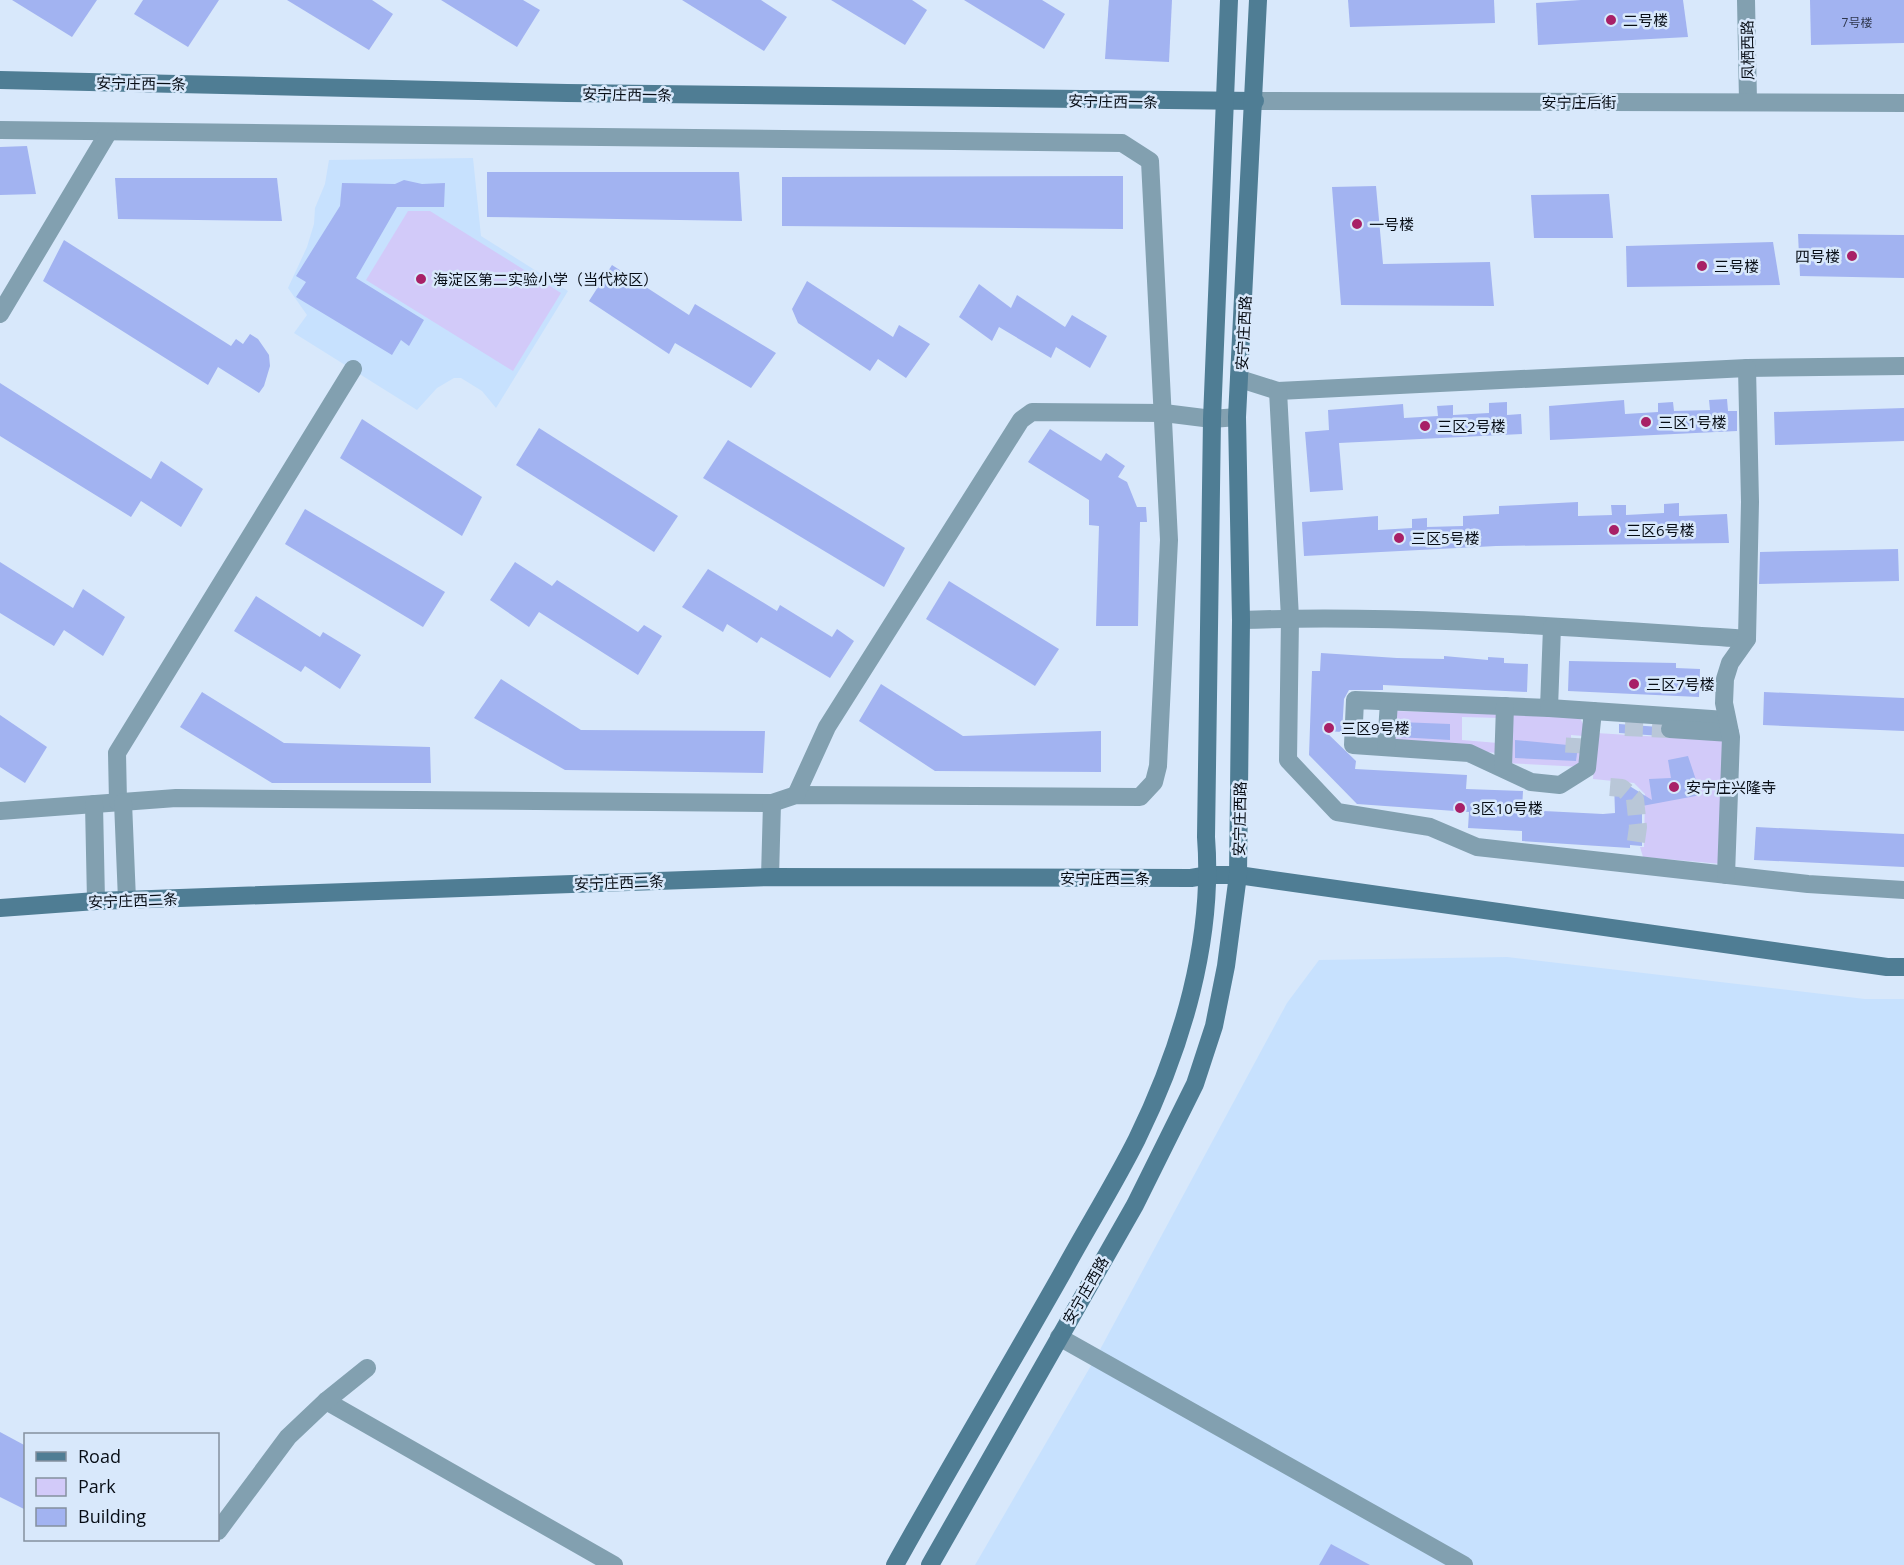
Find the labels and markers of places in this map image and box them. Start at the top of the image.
place label: 二号楼 [1623,10,1668,30]
marker: 二号楼 [1604,13,1618,27]
place label: 一号楼 [1369,214,1414,234]
marker: 一号楼 [1350,217,1364,231]
place label: 四号楼 [1795,246,1840,266]
marker: 四号楼 [1845,249,1859,263]
place label: 三号楼 [1714,256,1759,276]
marker: 三号楼 [1695,259,1709,273]
place label: 海淀区第二实验小学（当代校区） [433,269,658,289]
marker: 海淀区第二实验小学（当代校区） [414,272,428,286]
place label: 三区1号楼 [1658,412,1727,432]
marker: 三区1号楼 [1639,415,1653,429]
place label: 三区2号楼 [1437,416,1506,436]
marker: 三区2号楼 [1418,419,1432,433]
place label: 三区6号楼 [1626,520,1695,540]
marker: 三区6号楼 [1607,523,1621,537]
place label: 三区5号楼 [1411,528,1480,548]
marker: 三区5号楼 [1392,531,1406,545]
place label: 三区7号楼 [1646,674,1715,694]
marker: 三区7号楼 [1627,677,1641,691]
place label: 三区9号楼 [1341,718,1410,738]
marker: 三区9号楼 [1322,721,1336,735]
place label: 安宁庄兴隆寺 [1686,777,1776,797]
marker: 安宁庄兴隆寺 [1667,780,1681,794]
place label: 3区10号楼 [1472,798,1543,818]
marker: 3区10号楼 [1453,801,1467,815]

